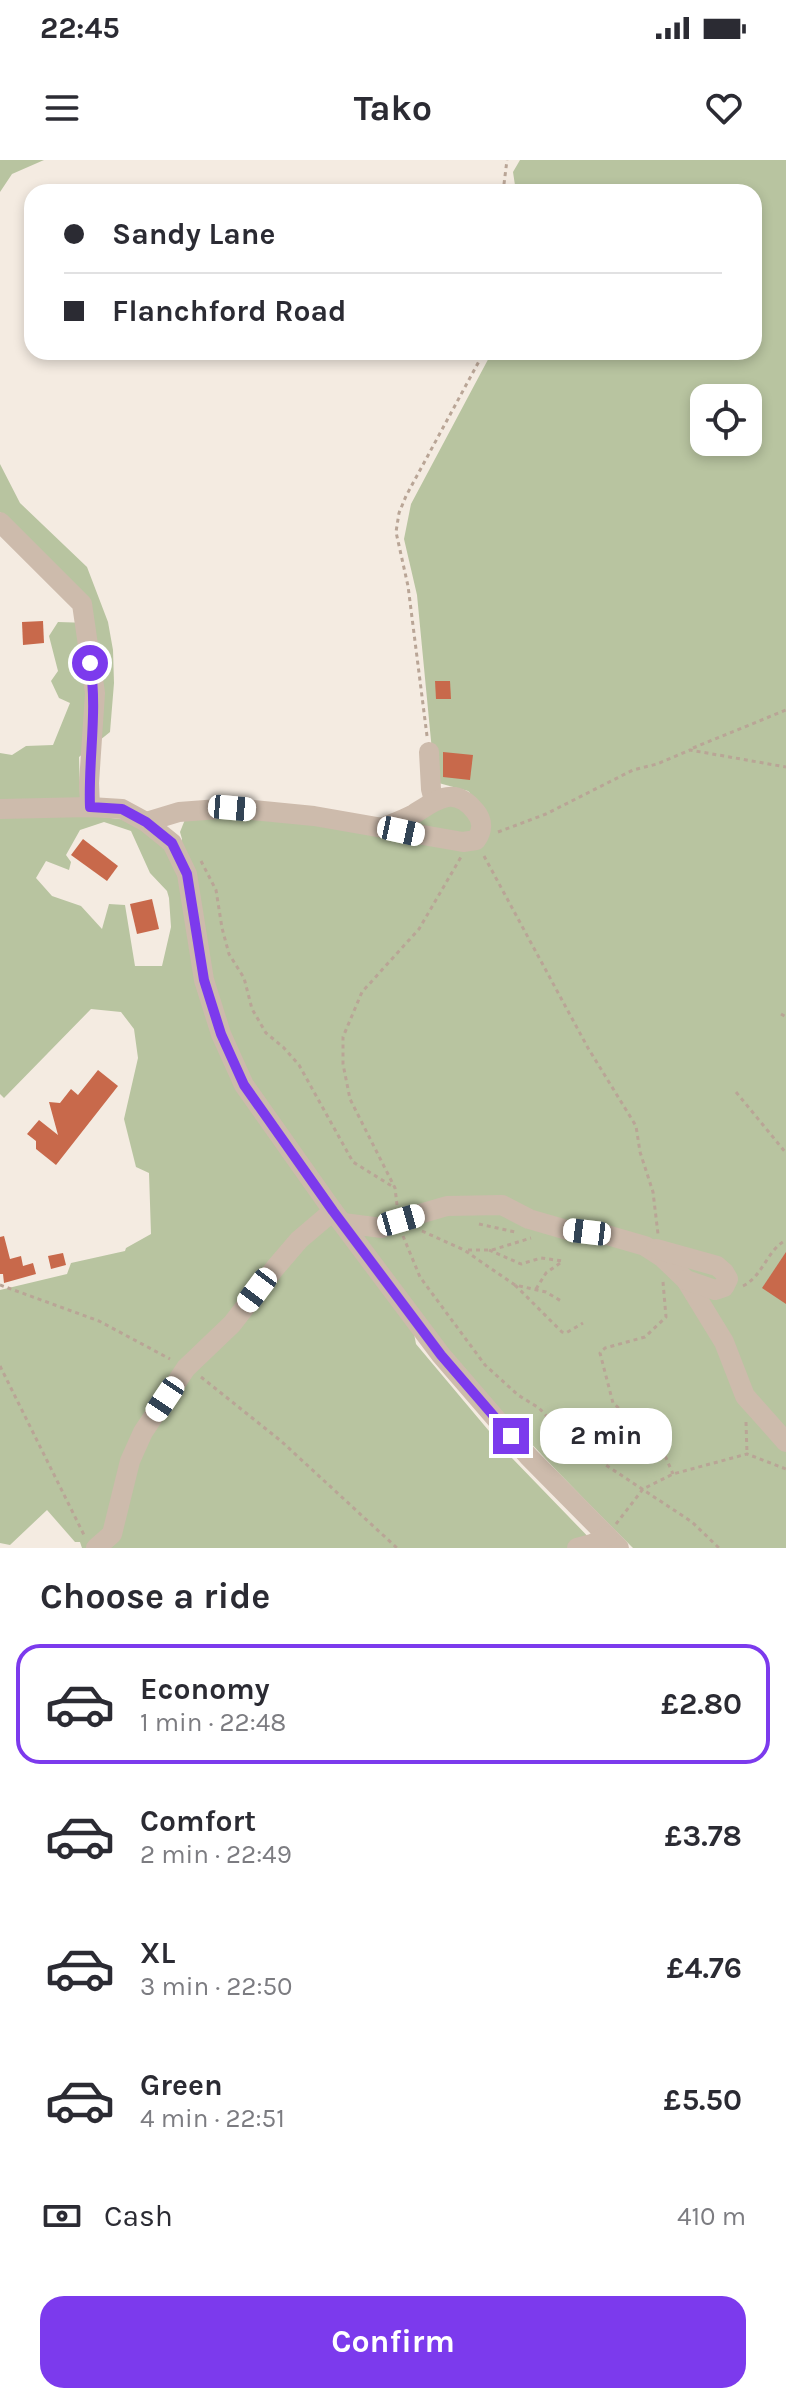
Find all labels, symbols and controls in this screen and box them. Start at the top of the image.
text: 22:45 [40,10,120,46]
icon: menu [40,86,84,130]
icon: heart [702,86,746,130]
text: Tako [354,87,432,129]
text: Sandy Lane [112,216,275,252]
text: Flanchford Road [112,293,346,329]
map controls [690,384,762,456]
button: locate [690,384,762,456]
route start [72,645,108,681]
car [207,794,257,822]
car [375,814,427,848]
car [375,1202,427,1238]
car [562,1217,612,1247]
car [233,1264,281,1316]
car [142,1372,188,1426]
callout: 2 min [539,1408,671,1464]
route end [493,1418,529,1454]
text: 2 min [570,1420,642,1451]
text: Choose a ride [40,1575,270,1617]
icon: car [44,1668,116,1740]
text: Economy [140,1671,270,1707]
text: £2.80 [661,1686,742,1722]
text: 1 min · 22:48 [140,1707,286,1738]
icon: car [44,1800,116,1872]
text: Comfort [140,1803,256,1839]
text: £3.78 [665,1818,742,1854]
text: 2 min · 22:49 [140,1839,292,1870]
icon: car [44,1932,116,2004]
text: XL [140,1935,175,1971]
text: £4.76 [667,1950,742,1986]
text: 3 min · 22:50 [140,1971,293,2002]
icon: car [44,2064,116,2136]
text: Green [140,2067,223,2103]
text: £5.50 [664,2082,742,2118]
text: 4 min · 22:51 [140,2103,285,2134]
icon: cash [40,2194,84,2238]
text: Cash [104,2198,173,2234]
text: 410 m [677,2201,746,2232]
button: Confirm [40,2296,746,2388]

